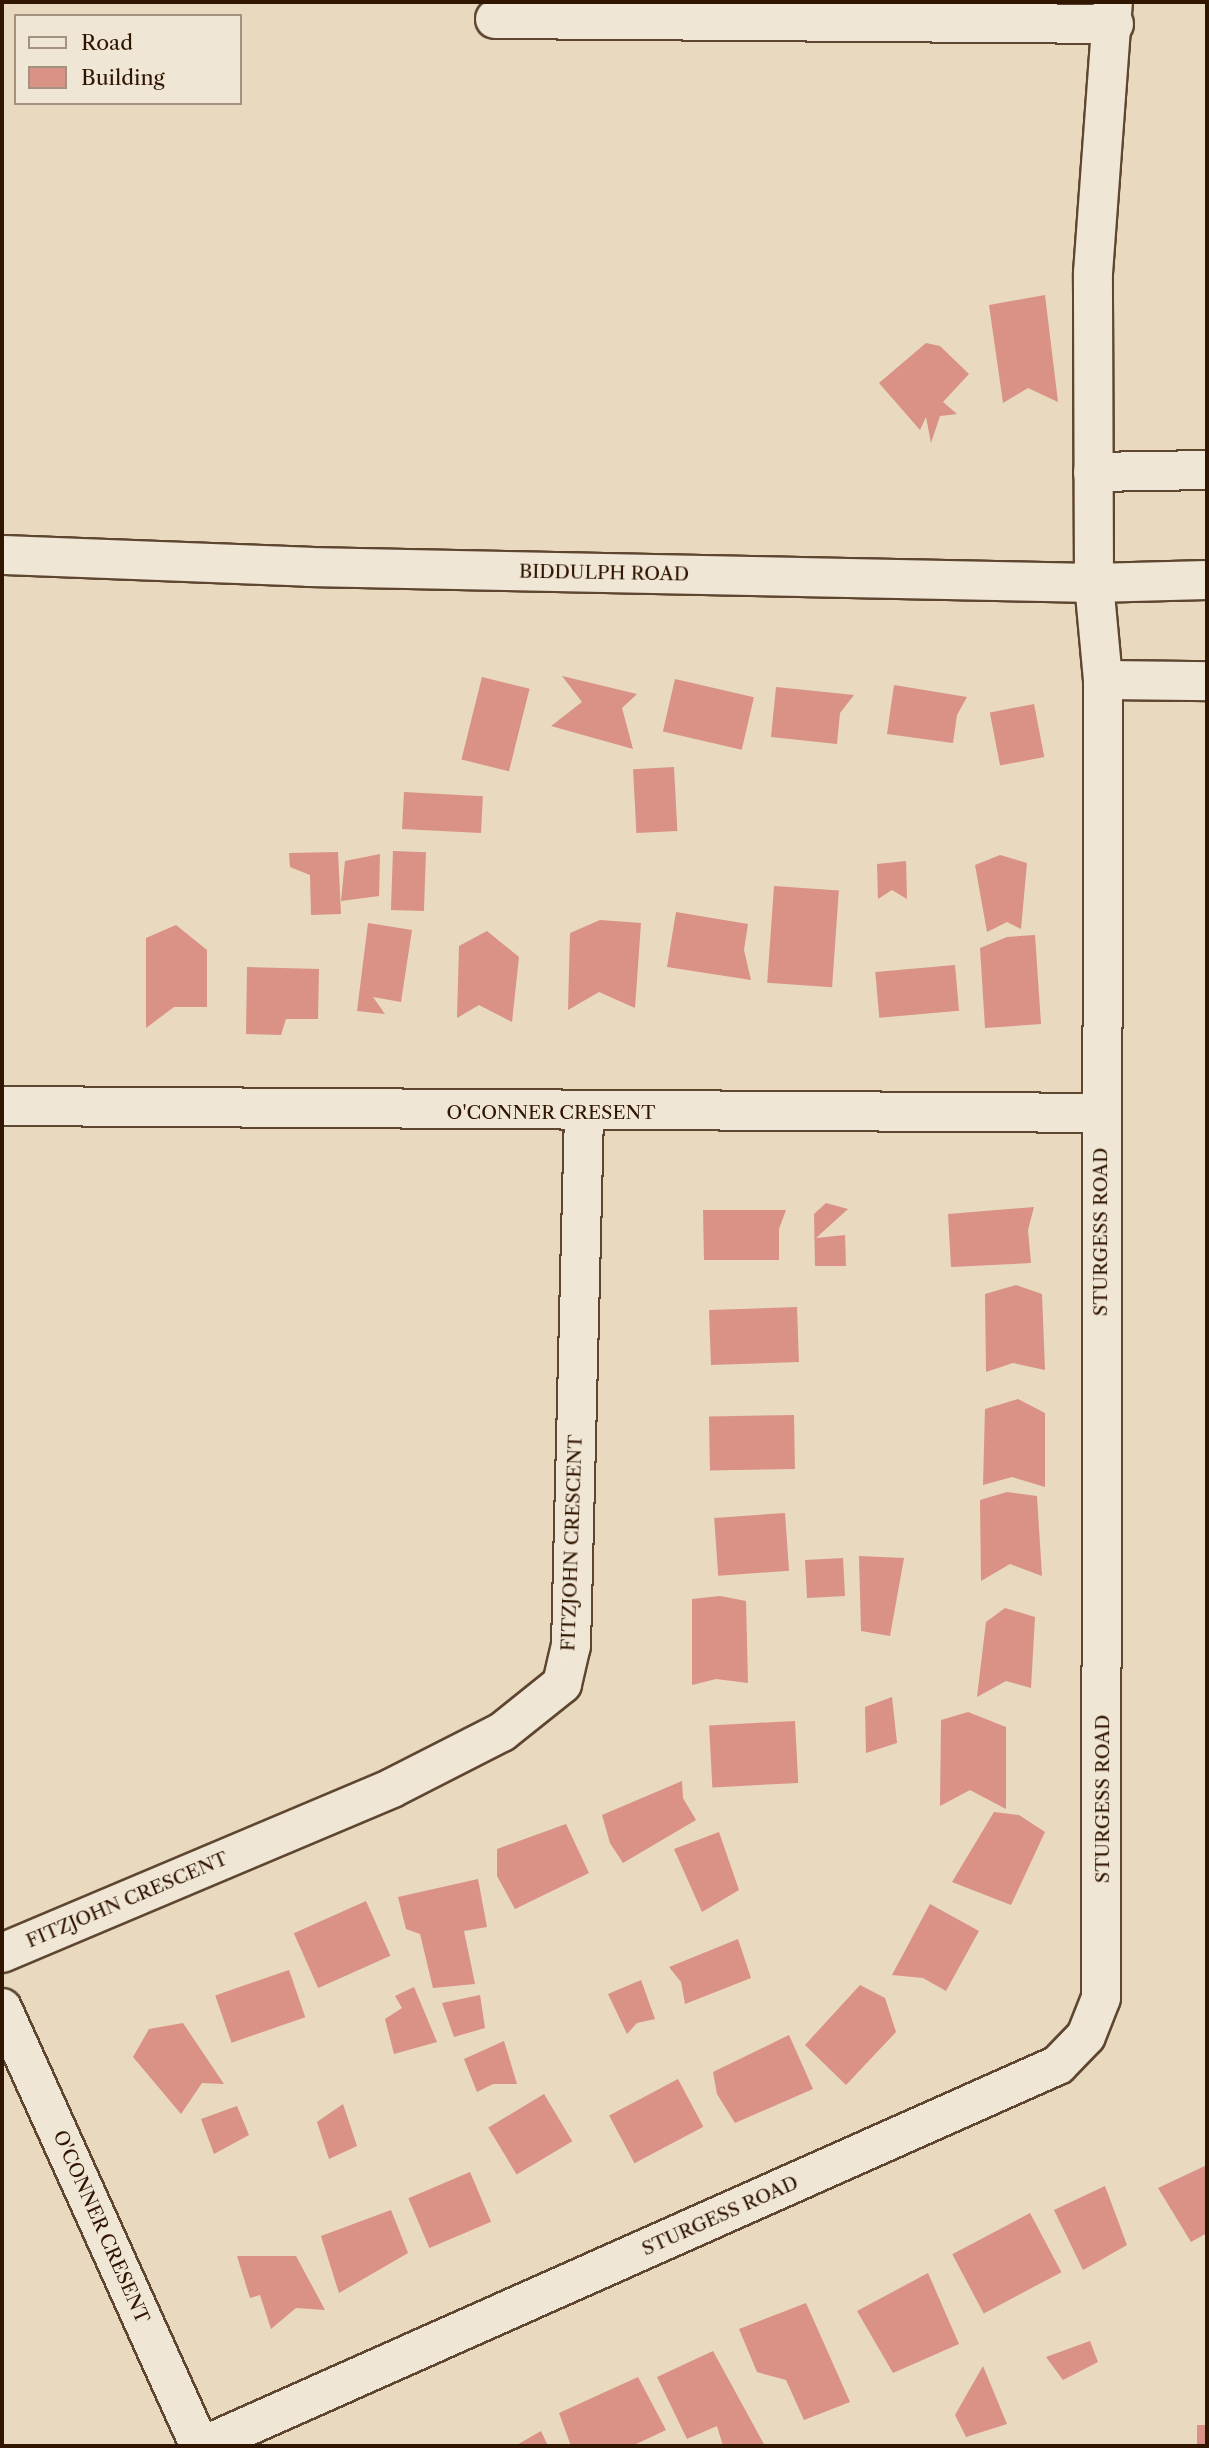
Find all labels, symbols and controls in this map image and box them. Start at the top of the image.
legend [14,14,242,105]
text: Road [81,30,133,55]
text: Building [81,65,165,90]
street label: BIDDULPH ROAD [519,560,689,586]
street label: O'CONNER CRESENT [446,1102,656,1124]
street label: STURGESS ROAD [1090,1148,1112,1316]
street label: FITZJOHN CRESCENT [557,1434,587,1652]
street label: STURGESS ROAD [1092,1715,1114,1883]
street label: FITZJOHN CRESCENT [23,1847,231,1953]
street label: O'CONNER CRESENT [48,2127,154,2327]
street label: STURGESS ROAD [638,2171,802,2261]

